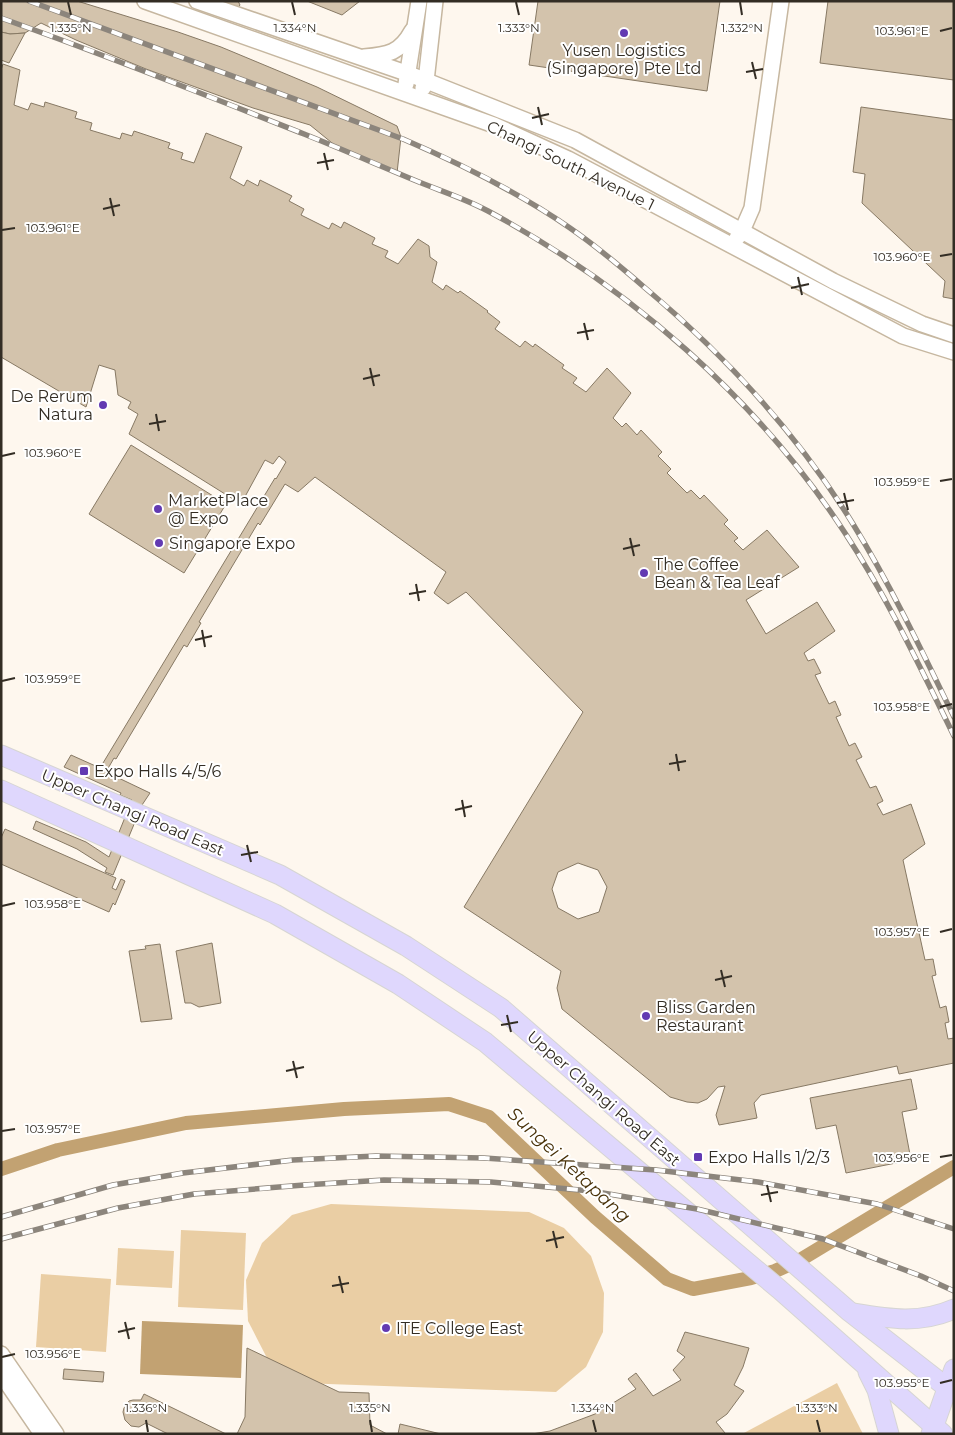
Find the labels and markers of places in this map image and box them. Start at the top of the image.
marker: Yusen Logistics (Singapore) Pte Ltd [618,27,630,39]
place label: Yusen Logistics (Singapore) Pte Ltd [547,41,701,78]
place label: De Rerum Natura [11,387,93,424]
marker: De Rerum Natura [97,399,109,411]
place label: MarketPlace @ Expo [168,491,268,528]
marker: MarketPlace @ Expo [152,503,164,515]
place label: Singapore Expo [169,534,295,553]
marker: Singapore Expo [153,537,165,549]
place label: The Coffee Bean & Tea Leaf [654,555,780,592]
marker: The Coffee Bean & Tea Leaf [638,567,650,579]
place label: Expo Halls 4/5/6 [94,762,222,781]
marker: Expo Halls 4/5/6 [78,765,90,777]
place label: Bliss Garden Restaurant [656,998,756,1035]
marker: Bliss Garden Restaurant [640,1010,652,1022]
place label: Expo Halls 1/2/3 [708,1148,830,1167]
marker: Expo Halls 1/2/3 [692,1151,704,1163]
place label: ITE College East [396,1319,524,1338]
marker: ITE College East [380,1322,392,1334]

